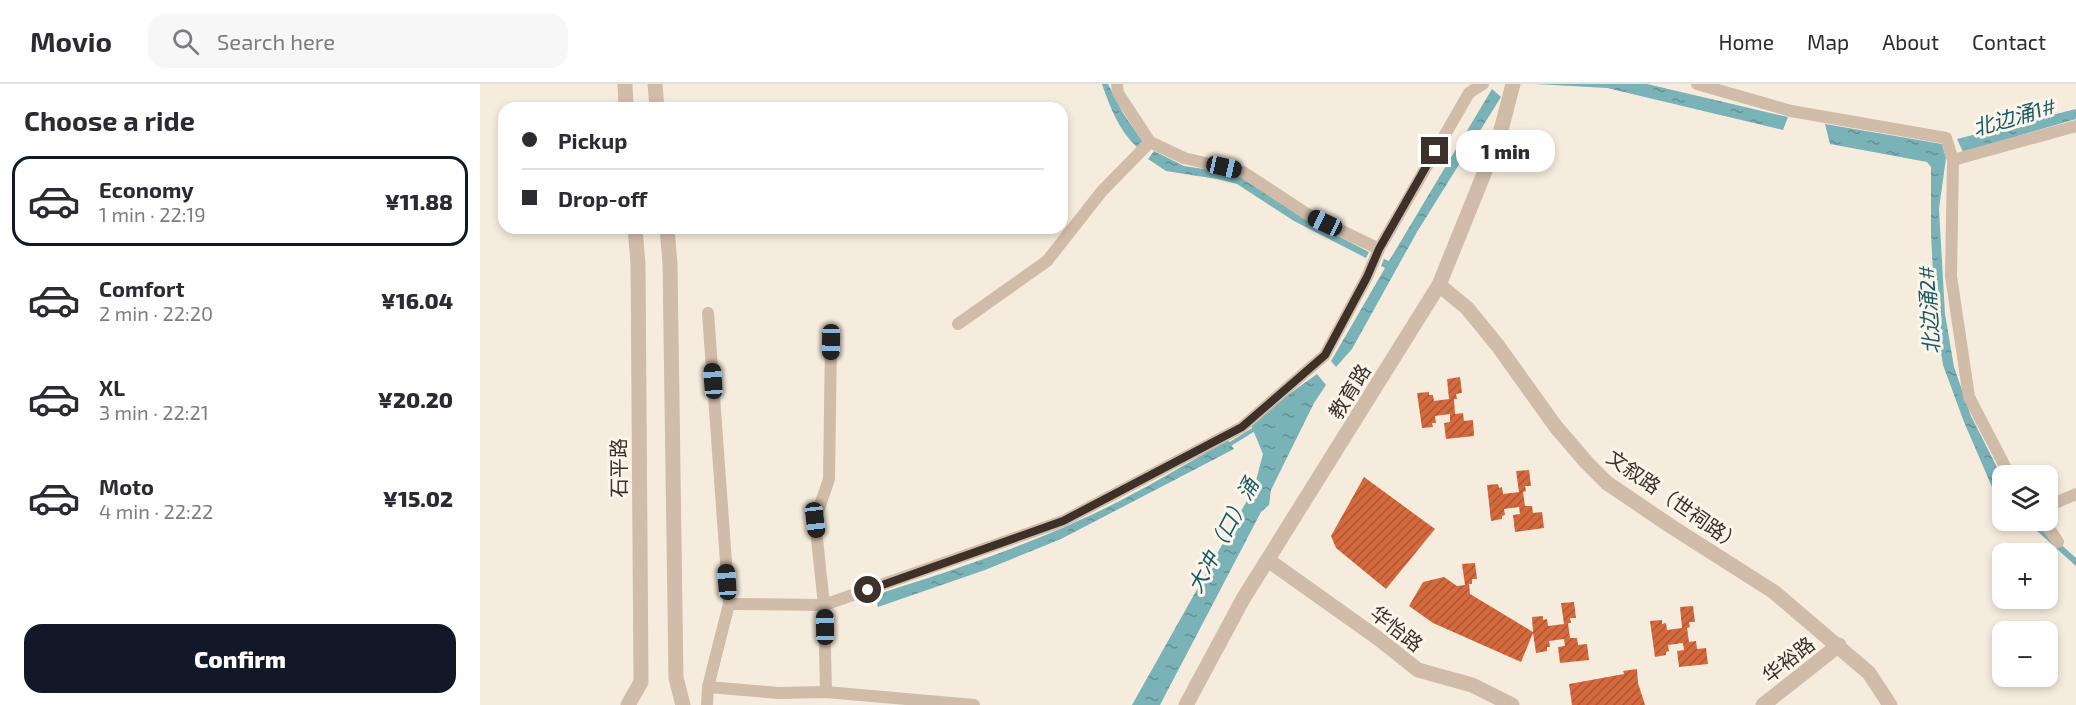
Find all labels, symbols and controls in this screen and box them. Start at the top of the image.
search box [148,14,568,68]
text: Movio [30,24,112,58]
icon: search [169,25,202,58]
text: Search here [217,28,335,54]
text: Home [1718,29,1774,54]
text: Map [1807,29,1849,54]
text: About [1882,29,1939,54]
text: Contact [1972,29,2046,54]
water label: 北边涌1# [1969,92,2059,140]
text: Choose a ride [24,104,195,136]
text: Pickup [558,127,627,153]
callout: 1 min [1456,130,1555,172]
route end [1421,137,1448,164]
text: 1 min [1481,139,1530,163]
car [1204,154,1244,180]
icon: car [27,174,81,228]
text: Economy [99,176,194,202]
text: Drop-off [558,185,647,211]
text: ¥11.88 [385,188,453,214]
text: 1 min · 22:19 [99,202,206,226]
car [1305,207,1345,239]
water label: 北边涌2# [1912,264,1944,355]
icon: car [27,273,81,327]
text: Comfort [99,275,184,301]
text: ¥16.04 [381,287,453,313]
text: 2 min · 22:20 [99,301,213,325]
car [822,324,840,360]
street label: 教育路 [1323,359,1375,423]
car [703,362,723,400]
icon: car [27,372,81,426]
text: XL [99,374,125,400]
text: ¥20.20 [378,386,453,412]
text: 3 min · 22:21 [99,400,209,424]
street label: 石平路 [606,438,630,498]
street label: 文叙路（世祠路） [1603,444,1747,556]
map controls [1992,465,2058,687]
button: layers [1992,465,2058,531]
icon: car [27,471,81,525]
water label: 大冲（口）涌 [1181,472,1264,596]
text: Moto [99,473,154,499]
text: ¥15.02 [383,485,453,511]
text: 4 min · 22:22 [99,499,213,523]
car [804,501,826,539]
button: + [1992,543,2058,609]
car [717,563,737,601]
route start [854,576,881,603]
street label: 华怡路 [1366,600,1428,656]
car [816,609,834,645]
button: − [1992,621,2058,687]
button: Confirm [24,624,456,693]
street label: 华裕路 [1757,631,1819,687]

